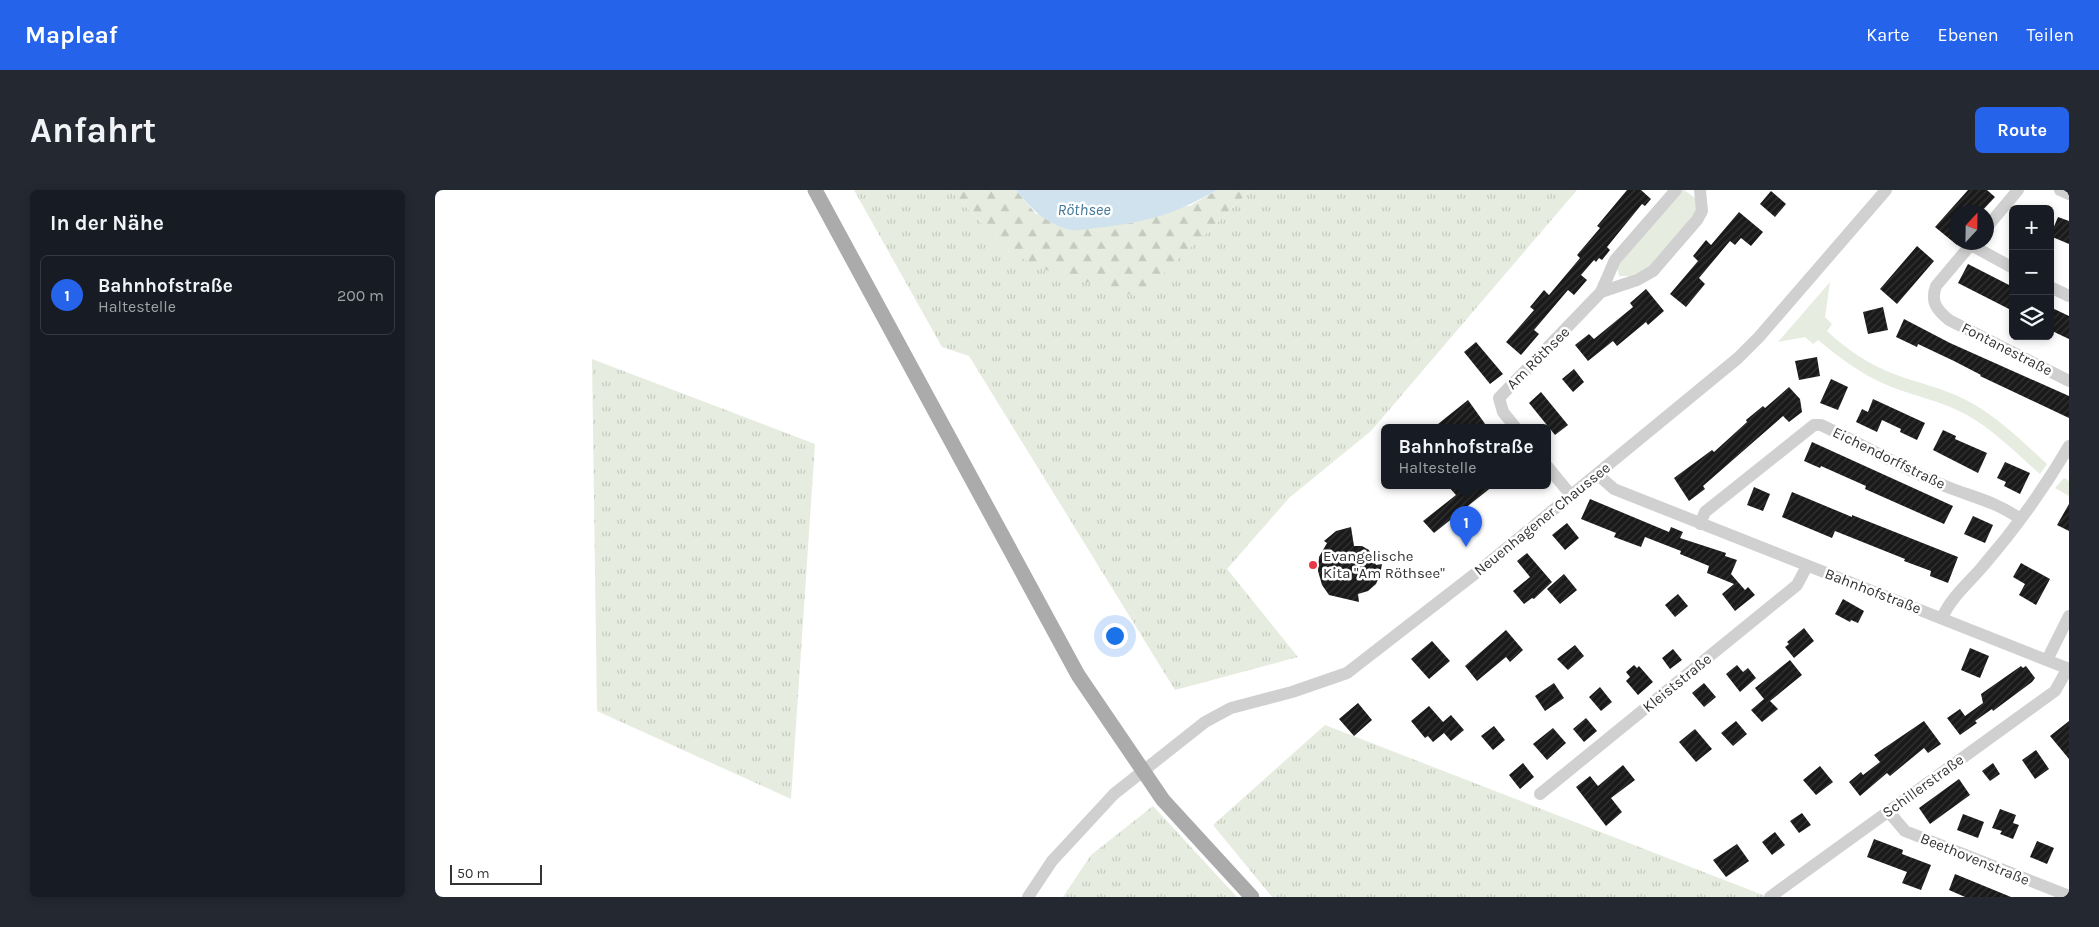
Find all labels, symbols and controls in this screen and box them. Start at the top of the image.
text: Mapleaf [25,21,118,49]
text: Karte [1866,24,1910,46]
text: Ebenen [1938,24,1999,46]
text: Teilen [2027,24,2074,46]
button: Route [1975,107,2069,153]
text: Anfahrt [30,110,156,151]
water label: Röthsee [1057,200,1111,219]
north arrow [1949,205,1994,250]
map controls [2009,205,2054,340]
button: + [2009,205,2054,250]
text: In der Nähe [50,211,164,235]
button: − [2009,250,2054,295]
text: Bahnhofstraße [98,275,233,297]
text: 1 [64,286,70,305]
text: 200 m [337,286,384,305]
button: layers [2009,295,2054,340]
text: Haltestelle [98,297,176,316]
street label: Fontanestraße [1959,318,2055,380]
street label: Am Röthsee [1503,323,1573,393]
street label: Eichendorffstraße [1830,423,1948,493]
popup [1381,424,1551,489]
text: Bahnhofstraße [1399,436,1533,458]
text: Haltestelle [1399,458,1477,477]
street label: Neuenhagener Chaussee [1470,459,1614,579]
pin: 1 [1450,506,1482,547]
place label: Evangelische Kita "Am Röthsee" [1323,547,1445,582]
marker: Evangelische Kita "Am Röthsee" [1307,559,1319,571]
street label: Bahnhofstraße [1822,564,1924,618]
your location [1102,623,1128,649]
street label: Kleiststraße [1639,650,1715,716]
street label: Schillerstraße [1879,751,1967,821]
street label: Beethovenstraße [1918,829,2032,889]
scale bar [450,862,543,885]
text: 50 m [457,865,490,882]

